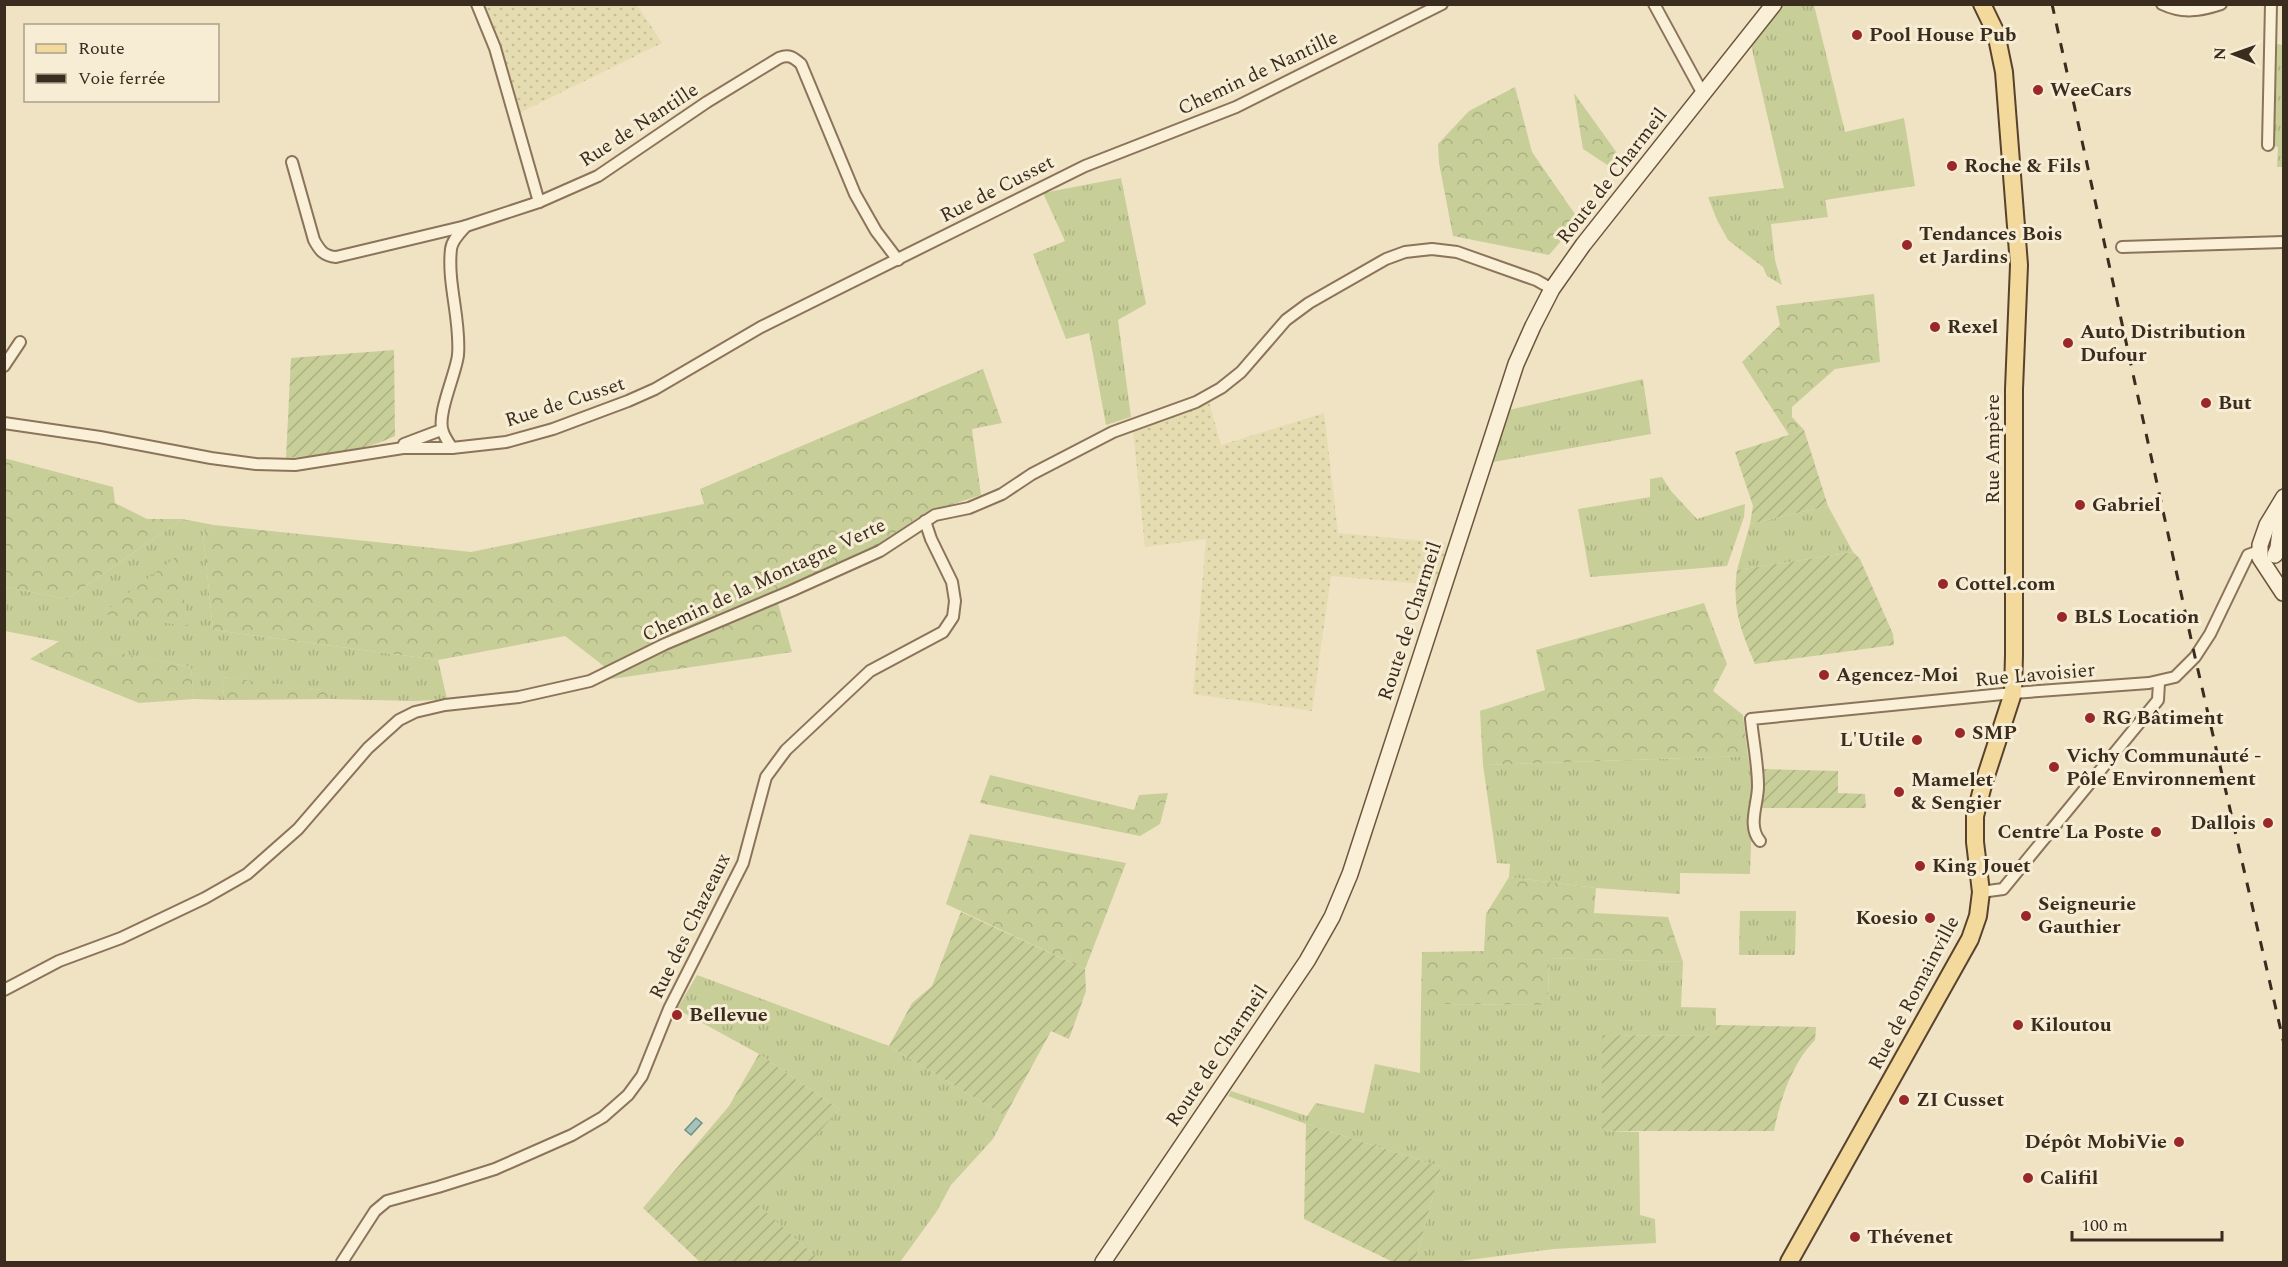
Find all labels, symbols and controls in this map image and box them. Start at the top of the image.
place label: Pool House Pub [1869,20,2016,50]
street label: Chemin de Nantille [1173,23,1343,123]
legend [24,24,219,102]
north arrow [2204,24,2264,84]
marker: Pool House Pub [1850,28,1864,42]
text: Route [78,35,125,62]
text: N [2208,47,2232,60]
text: Voie ferrée [78,65,166,92]
street label: Rue de Nantille [573,75,705,175]
place label: WeeCars [2050,75,2132,105]
marker: WeeCars [2031,83,2045,97]
street label: Route de Charmeil [1549,101,1675,251]
street label: Rue de Cusset [935,147,1059,231]
place label: Roche & Fils [1964,151,2081,181]
marker: Roche & Fils [1945,159,1959,173]
place label: Tendances Bois et Jardins [1919,219,2063,272]
marker: Tendances Bois et Jardins [1900,238,1914,252]
place label: Rexel [1947,312,1998,342]
place label: Auto Distribution Dufour [2080,317,2246,370]
marker: Rexel [1928,320,1942,334]
marker: Auto Distribution Dufour [2061,336,2075,350]
street label: Rue de Cusset [501,368,629,436]
place label: But [2218,388,2252,418]
street label: Rue Ampère [1978,394,2008,504]
marker: But [2199,396,2213,410]
place label: Gabriel [2092,490,2161,520]
marker: Gabriel [2073,498,2087,512]
street label: Chemin de la Montagne Verte [637,510,891,650]
street label: Route de Charmeil [1370,538,1450,704]
place label: Cottel.com [1955,569,2056,599]
marker: Cottel.com [1936,577,1950,591]
place label: BLS Location [2074,602,2199,632]
marker: BLS Location [2055,610,2069,624]
street label: Rue Lavoisier [1974,655,2096,695]
place label: Agencez-Moi [1836,660,1959,690]
marker: Agencez-Moi [1817,668,1831,682]
place label: RG Bâtiment [2102,703,2224,733]
marker: RG Bâtiment [2083,711,2097,725]
place label: SMP [1972,718,2017,748]
place label: L'Utile [1840,725,1905,755]
marker: SMP [1953,726,1967,740]
marker: L'Utile [1910,733,1924,747]
place label: Vichy Communauté - Pôle Environnement [2066,741,2261,794]
marker: Vichy Communauté - Pôle Environnement [2047,760,2061,774]
place label: Mamelet & Sengier [1911,765,2002,818]
marker: Mamelet & Sengier [1892,785,1906,799]
place label: Dallois [2190,808,2256,838]
marker: Dallois [2261,816,2275,830]
place label: Centre La Poste [1997,817,2144,847]
marker: Centre La Poste [2149,825,2163,839]
street label: Rue des Chazeaux [642,848,738,1004]
place label: King Jouet [1932,851,2031,881]
marker: King Jouet [1913,859,1927,873]
place label: Seigneurie Gauthier [2038,889,2136,942]
place label: Koesio [1855,903,1918,933]
marker: Seigneurie Gauthier [2019,909,2033,923]
street label: Rue de Romainville [1861,911,1967,1075]
marker: Koesio [1923,911,1937,925]
street label: Route de Charmeil [1158,979,1276,1133]
place label: Bellevue [689,1000,768,1030]
marker: Bellevue [670,1008,684,1022]
place label: Kiloutou [2030,1010,2112,1040]
marker: Kiloutou [2011,1018,2025,1032]
place label: ZI Cusset [1916,1085,2005,1115]
marker: ZI Cusset [1897,1093,1911,1107]
place label: Dépôt MobiVie [2025,1127,2167,1157]
marker: Dépôt MobiVie [2172,1135,2186,1149]
place label: Califil [2040,1163,2098,1193]
marker: Califil [2021,1171,2035,1185]
scale bar [2072,1204,2222,1242]
text: 100 m [2081,1212,2128,1239]
place label: Thévenet [1867,1222,1953,1252]
marker: Thévenet [1848,1230,1862,1244]

